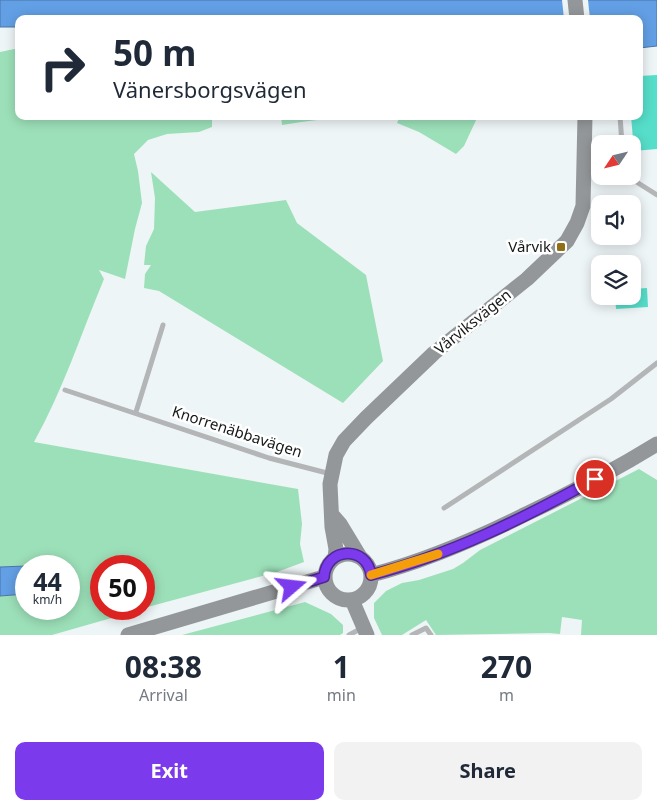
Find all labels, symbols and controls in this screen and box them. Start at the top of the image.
text: 50 m [113,29,196,76]
icon: right [30,35,95,100]
text: Vänersborgsvägen [113,74,307,104]
north arrow [591,135,641,185]
map controls [591,135,641,305]
button: sound [591,195,641,245]
place label: Vårvik [508,236,551,256]
marker: Vårvik [555,241,567,253]
button: layers [591,255,641,305]
street label: Vårviksvägen [430,284,515,358]
street label: Knorrenäbbavägen [170,401,305,462]
pin [574,458,616,500]
icon: arrive [581,465,609,493]
speed limit sign: 50 [90,555,155,620]
position arrow [265,560,317,612]
text: 44 [33,564,62,598]
text: km/h [33,591,62,608]
text: 08:38 [125,646,202,687]
text: 1 [333,646,350,687]
text: 270 [481,646,532,687]
text: Arrival [139,684,188,706]
text: min [327,684,356,706]
text: m [499,684,514,706]
button: Exit [15,742,324,800]
button: Share [334,742,642,800]

